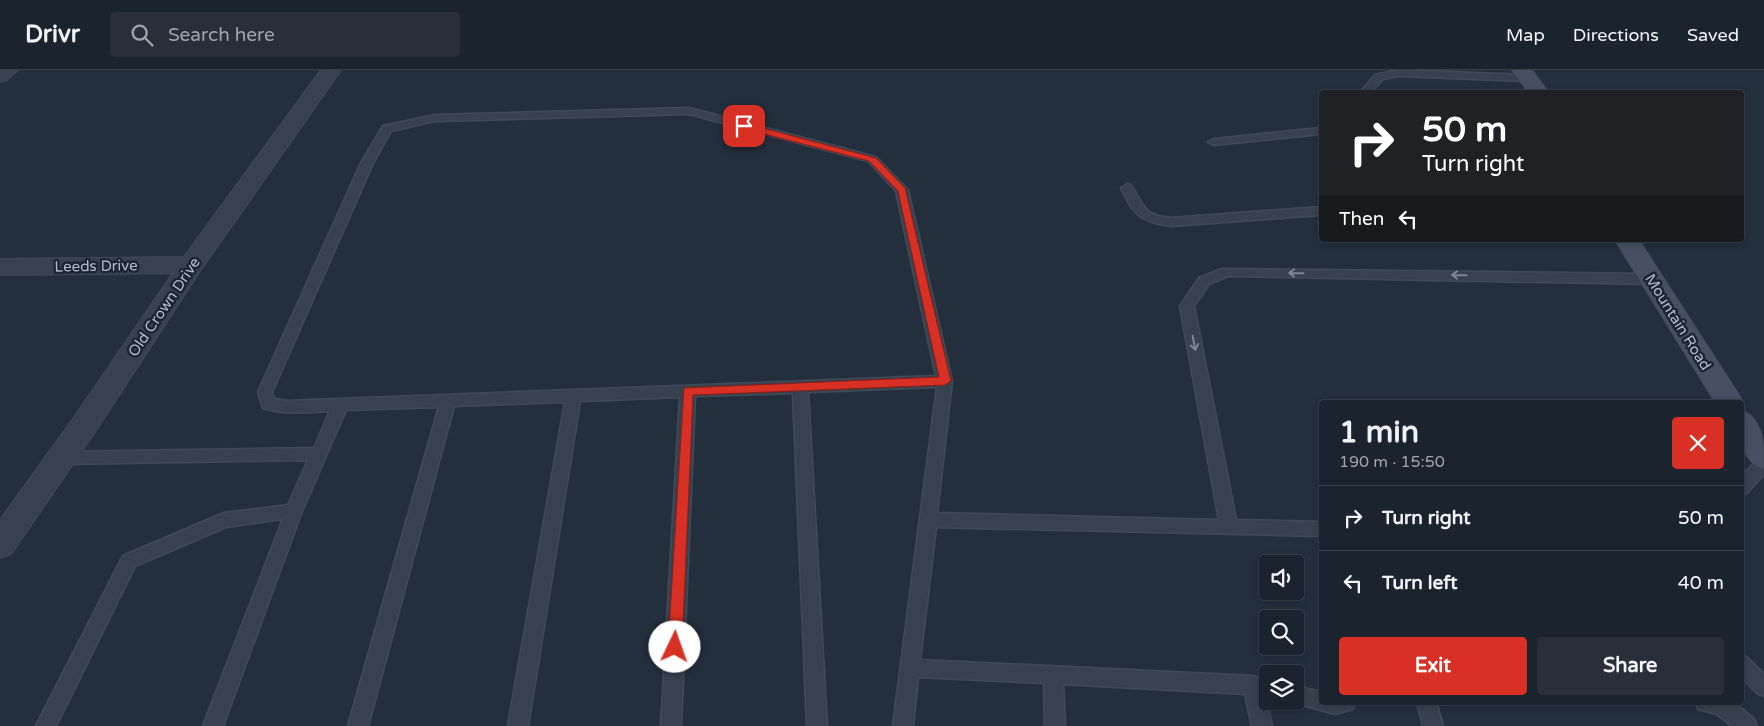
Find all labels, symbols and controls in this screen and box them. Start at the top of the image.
search box [110,12,460,57]
text: Drivr [25,20,80,49]
icon: search [128,21,156,49]
text: Search here [168,24,275,46]
text: Map [1506,24,1545,46]
text: Directions [1573,24,1659,46]
text: Saved [1687,24,1739,46]
pin [723,105,765,147]
text: 50 m [1422,109,1507,151]
icon: right [1339,110,1404,175]
icon: arrive [730,112,758,140]
text: Turn right [1422,151,1524,177]
icon: left [1394,205,1422,233]
text: Then [1339,208,1384,230]
street label: Old Crown Drive [124,254,204,360]
street label: Leeds Drive [54,256,138,276]
one-way arrow [1289,268,1305,278]
one-way arrow [1451,270,1468,280]
street label: Mountain Road [1641,271,1715,373]
one-way arrow [1190,335,1200,351]
text: 1 min [1339,414,1419,451]
button: close [1672,417,1724,469]
text: 190 m · 15:50 [1339,452,1445,472]
icon: right [1339,504,1367,532]
text: Turn right [1382,507,1470,529]
text: 50 m [1678,507,1724,529]
map controls [1259,555,1304,710]
button: sound [1259,555,1304,600]
icon: left [1339,569,1367,597]
text: Turn left [1382,572,1458,594]
text: 40 m [1678,572,1724,594]
button: search [1259,610,1304,655]
position arrow [648,620,700,672]
button: Exit [1339,637,1527,695]
button: Share [1537,637,1724,695]
button: layers [1259,665,1304,710]

